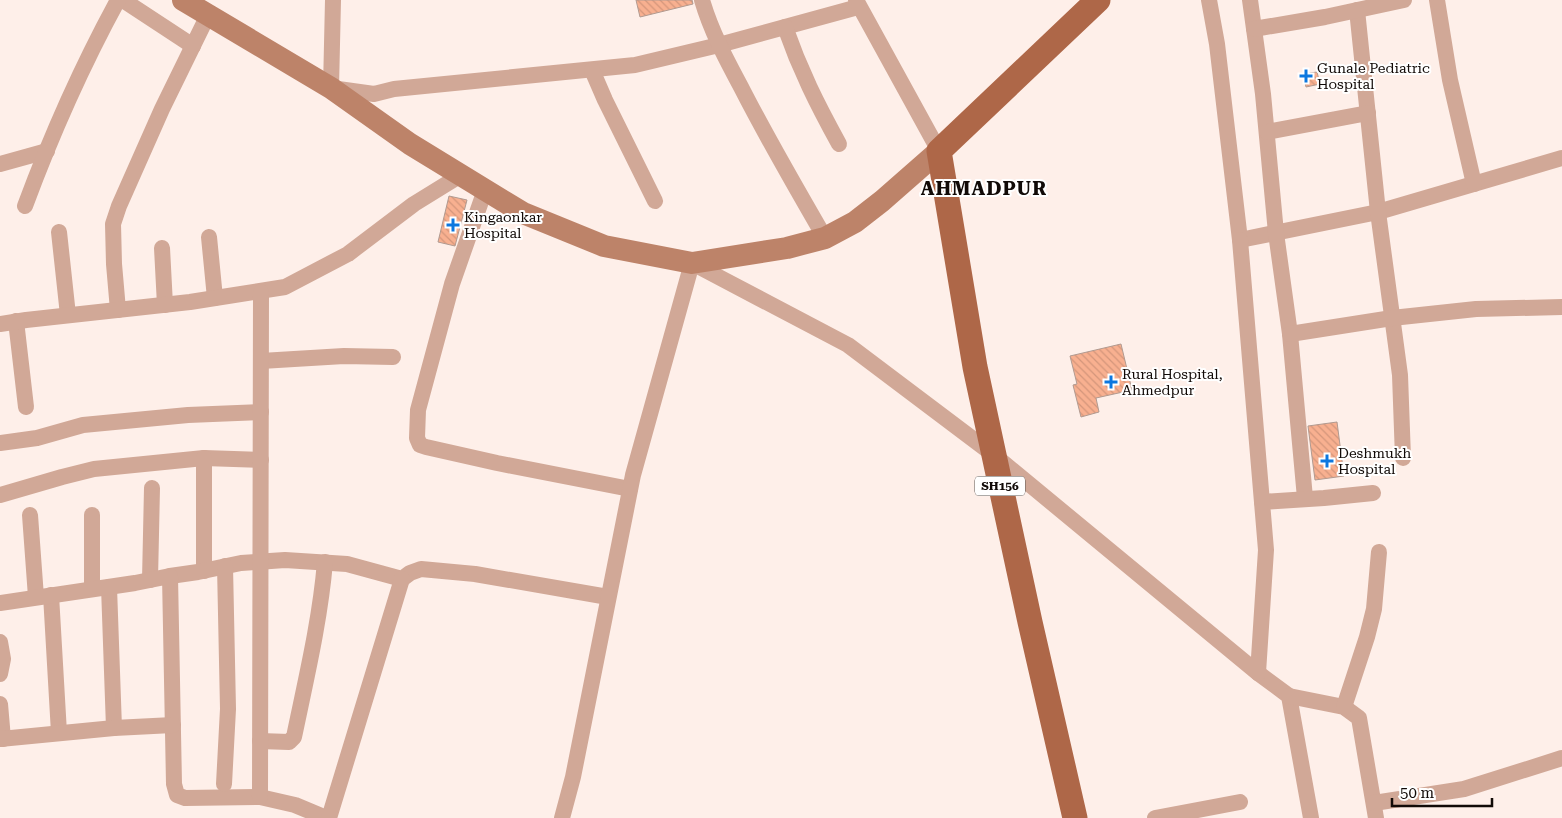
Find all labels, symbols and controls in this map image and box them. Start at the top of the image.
place label: Gunale Pediatric Hospital [1317,60,1430,92]
marker: Gunale Pediatric Hospital [1299,69,1313,83]
district label: AHMADPUR [921,177,1047,200]
place label: Kingaonkar Hospital [464,209,542,241]
marker: Kingaonkar Hospital [446,218,460,232]
place label: Rural Hospital, Ahmedpur [1122,366,1223,398]
marker: Rural Hospital, Ahmedpur [1104,375,1118,389]
place label: Deshmukh Hospital [1338,445,1411,477]
marker: Deshmukh Hospital [1320,454,1334,468]
road number: SH156 [975,476,1025,496]
scale bar [1392,776,1492,808]
text: 50 m [1400,784,1435,802]

